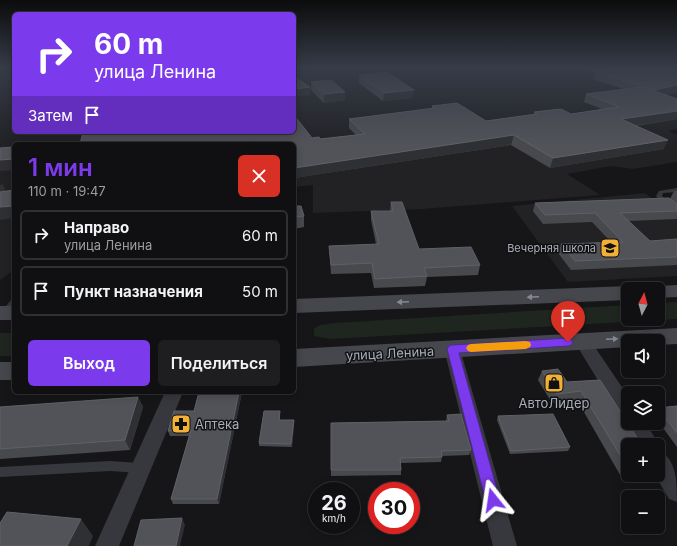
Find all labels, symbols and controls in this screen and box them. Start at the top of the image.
text: 60 m [94,27,163,61]
icon: right [28,28,80,80]
text: улица Ленина [94,61,216,82]
icon: arrive [81,104,103,126]
text: Затем [28,106,73,125]
text: 1 мин [28,153,93,182]
button: close [238,155,280,197]
text: 110 m · 19:47 [28,183,106,199]
text: Направо [64,218,129,237]
icon: right [30,224,52,246]
text: 60 m [242,226,278,245]
text: улица Ленина [64,237,152,253]
school or university icon: Вечерняя школа [599,237,621,259]
place label: Вечерняя школа [507,241,596,255]
icon: arrive [30,280,52,302]
text: Пункт назначения [64,282,203,301]
text: 50 m [242,282,278,301]
north arrow [621,282,665,326]
map controls [621,282,665,534]
one-way arrow [526,294,539,300]
one-way arrow [396,299,409,305]
pin [551,301,585,342]
icon: arrive [557,307,579,329]
button: sound [621,334,665,378]
one-way arrow [606,336,618,343]
button: Выход [28,340,150,386]
button: Поделиться [158,340,280,386]
street label: улица Ленина [346,343,434,363]
shop icon: АвтоЛидер [543,372,565,394]
button: layers [621,386,665,430]
place label: АвтоЛидер [518,395,590,411]
pharmacy icon: Аптека [170,413,192,435]
place label: Аптека [195,416,239,432]
button: + [621,438,665,482]
position arrow [472,479,514,521]
speed limit sign: 30 [368,482,420,534]
button: − [621,490,665,534]
text: 26 [321,491,347,515]
text: km/h [322,512,346,524]

